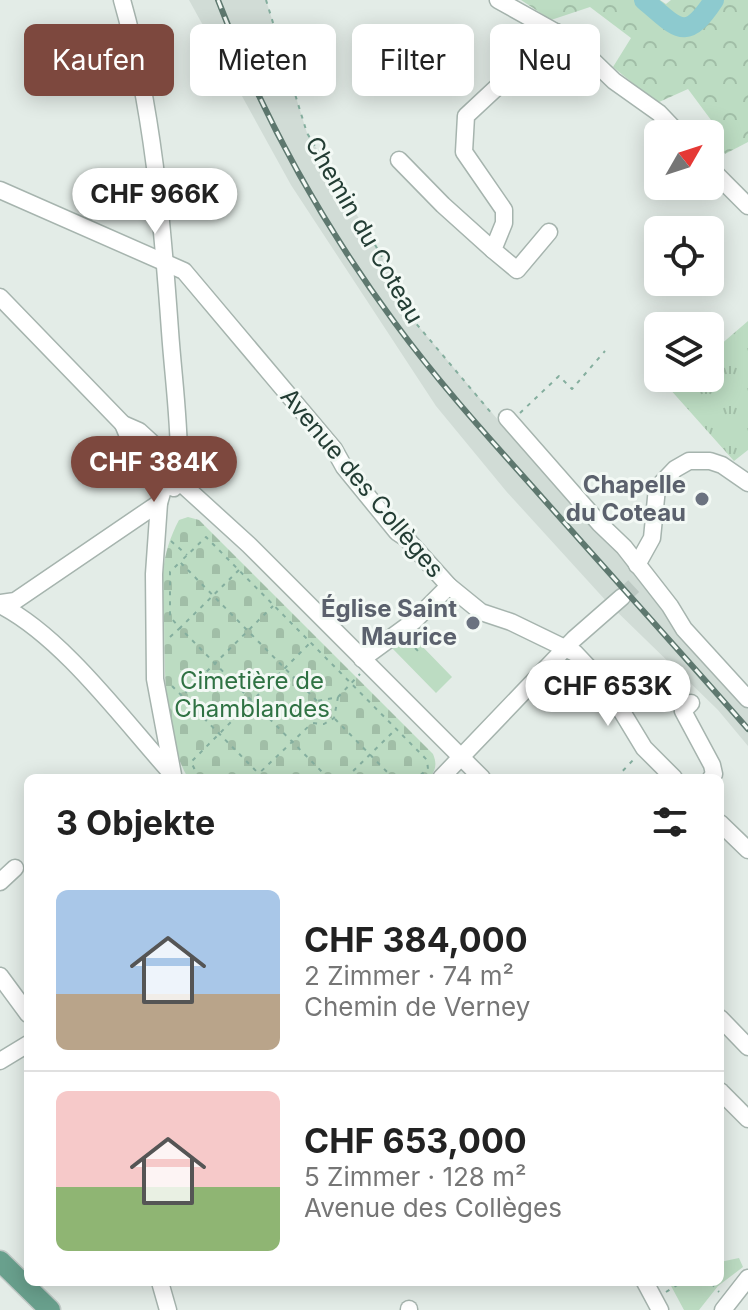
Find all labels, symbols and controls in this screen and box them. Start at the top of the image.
chip: Kaufen [24,24,174,96]
chip: Mieten [190,24,336,96]
chip: Filter [352,24,474,96]
chip: Neu [490,24,600,96]
north arrow [644,120,724,200]
map controls [644,120,724,392]
street label: Chemin du Coteau [299,131,430,328]
pin: CHF 966K [72,168,238,236]
text: CHF 966K [90,178,220,209]
button: locate [644,216,724,296]
button: layers [644,312,724,392]
street label: Avenue des Collèges [275,382,450,583]
pin: CHF 384K [71,436,237,504]
text: CHF 384K [89,446,219,477]
place label: Chapelle du Coteau [566,470,686,527]
marker: Chapelle du Coteau [693,490,711,508]
place label: Église Saint Maurice [321,594,457,651]
marker: Église Saint Maurice [464,614,482,632]
pin: CHF 653K [525,660,691,728]
park label: Cimetière de Chamblandes [174,666,330,723]
text: CHF 653K [543,670,673,701]
icon: filters [648,800,692,844]
text: 3 Objekte [56,802,215,843]
text: CHF 384,000 [304,919,528,960]
icon: home [120,922,216,1018]
text: 2 Zimmer · 74 m² [304,960,514,991]
text: Chemin de Verney [304,991,530,1022]
text: CHF 653,000 [304,1120,527,1161]
icon: home [120,1123,216,1219]
text: 5 Zimmer · 128 m² [304,1161,526,1192]
text: Avenue des Collèges [304,1192,562,1223]

